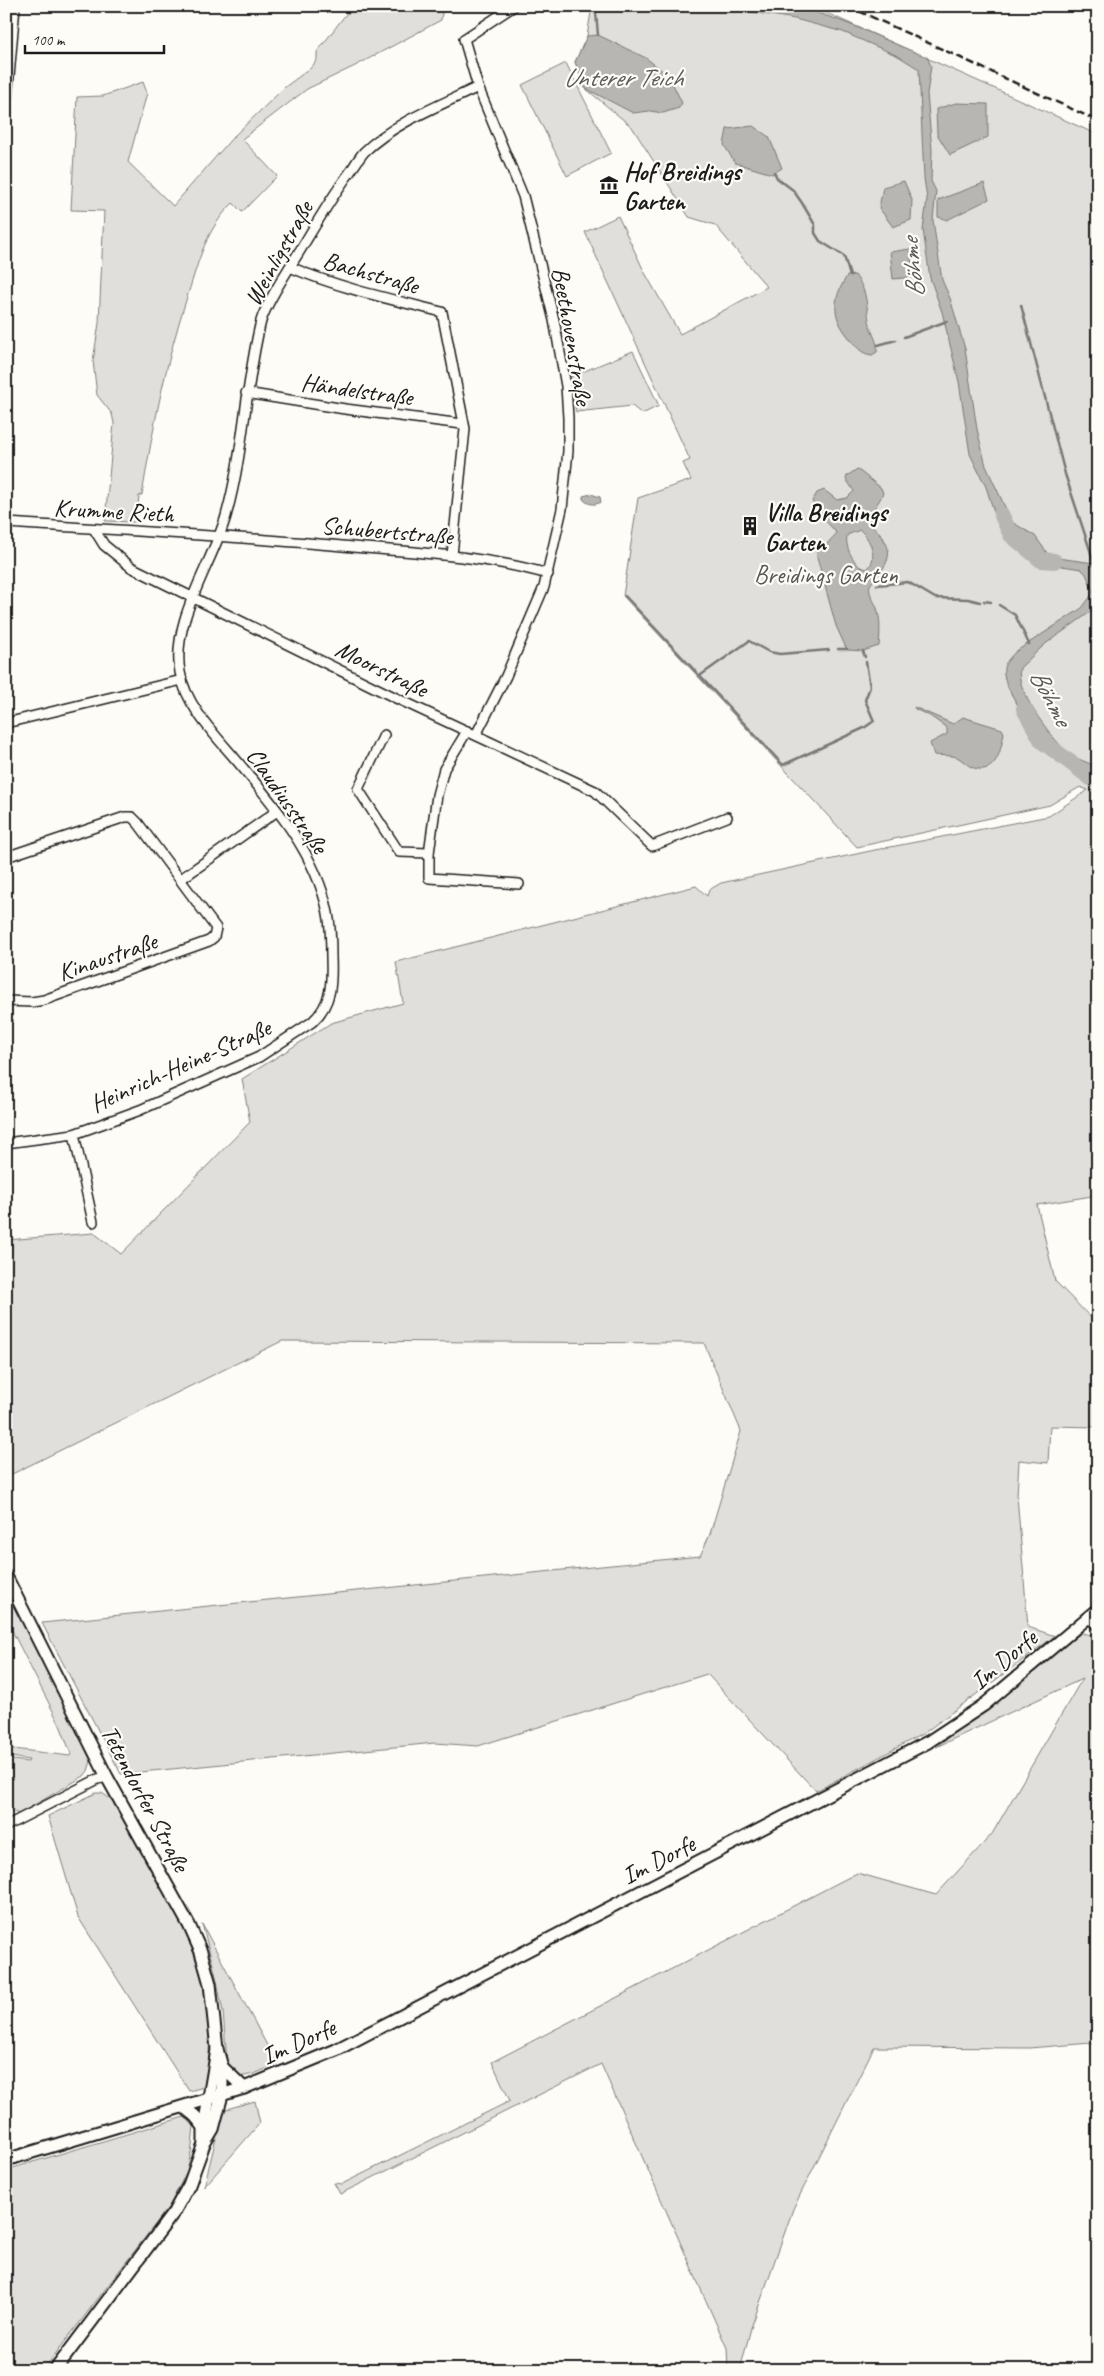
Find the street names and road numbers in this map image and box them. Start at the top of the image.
street label: Weinligstraße [237,194,322,311]
street label: Bachstraße [319,244,424,302]
street label: Beethovenstraße [544,265,600,409]
street label: Händelstraße [299,366,417,414]
street label: Krumme Rieth [53,492,176,530]
street label: Schubertstraße [320,509,456,553]
street label: Moorstraße [330,633,435,706]
street label: Claudiusstraße [239,741,336,861]
street label: Kinaustraße [54,925,163,989]
street label: Heinrich-Heine-Straße [85,1011,277,1120]
street label: Im Dorfe [963,1621,1045,1697]
street label: Tetendorfer Straße [93,1720,198,1879]
street label: Im Dorfe [616,1827,702,1892]
street label: Im Dorfe [256,2011,342,2072]

